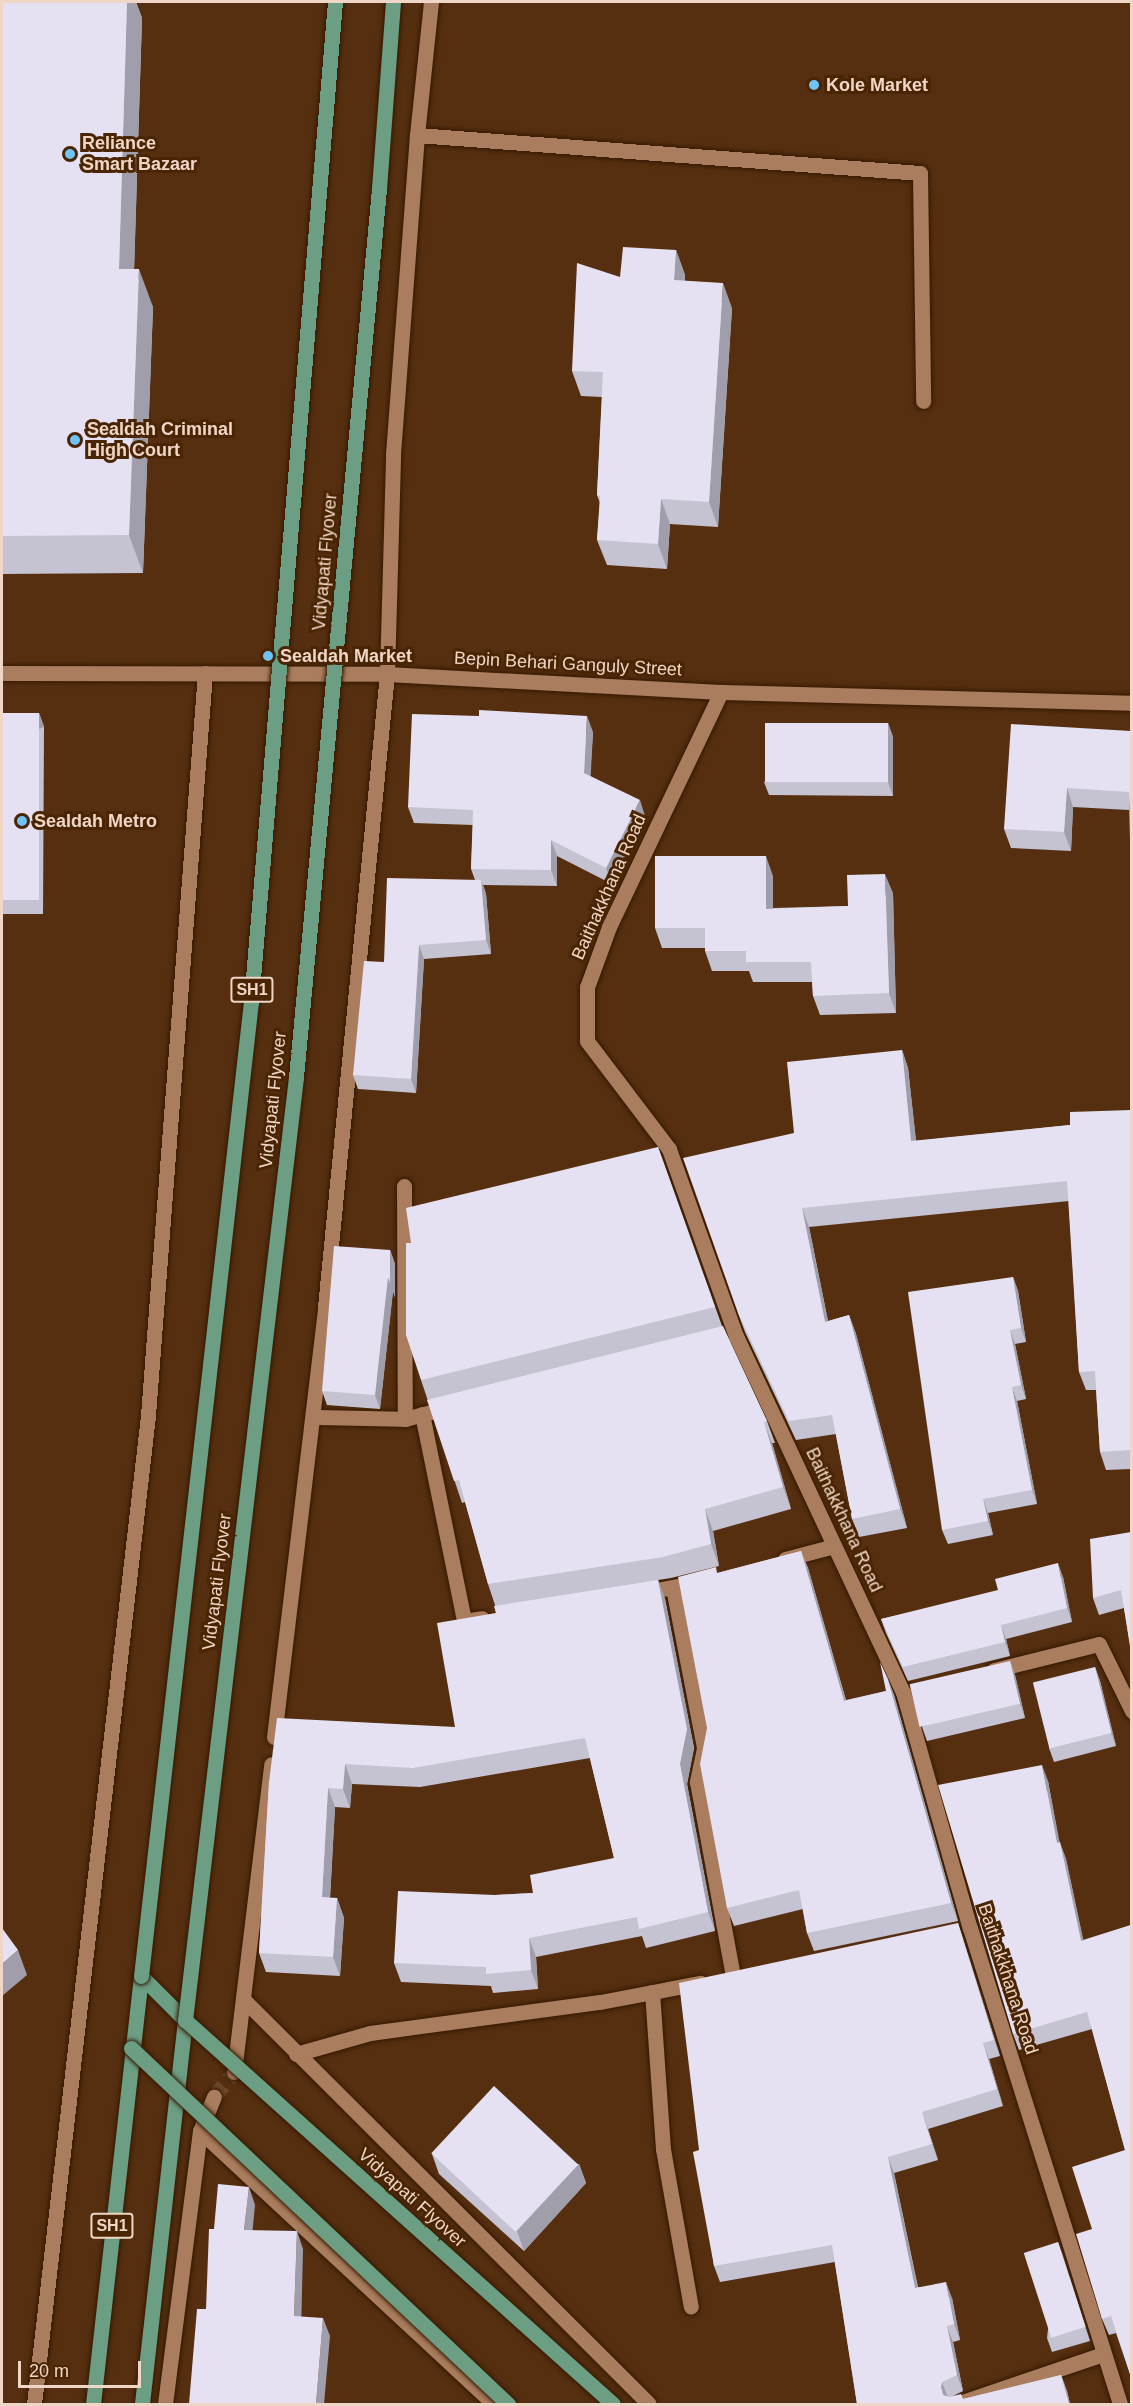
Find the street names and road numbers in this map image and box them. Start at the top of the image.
street label: Vidyapati Flyover [308,492,342,632]
street label: Bepin Behari Ganguly Street [454,647,682,681]
street label: Baithakkhana Road [567,811,651,963]
road number: SH1 [230,977,274,1003]
street label: Vidyapati Flyover [255,1030,291,1170]
street label: Baithakkhana Road [801,1444,887,1596]
street label: Vidyapati Flyover [198,1512,236,1652]
street label: Baithakkhana Road [973,1901,1043,2057]
street label: Vidyapati Flyover [354,2144,470,2252]
road number: SH1 [90,2213,134,2239]

